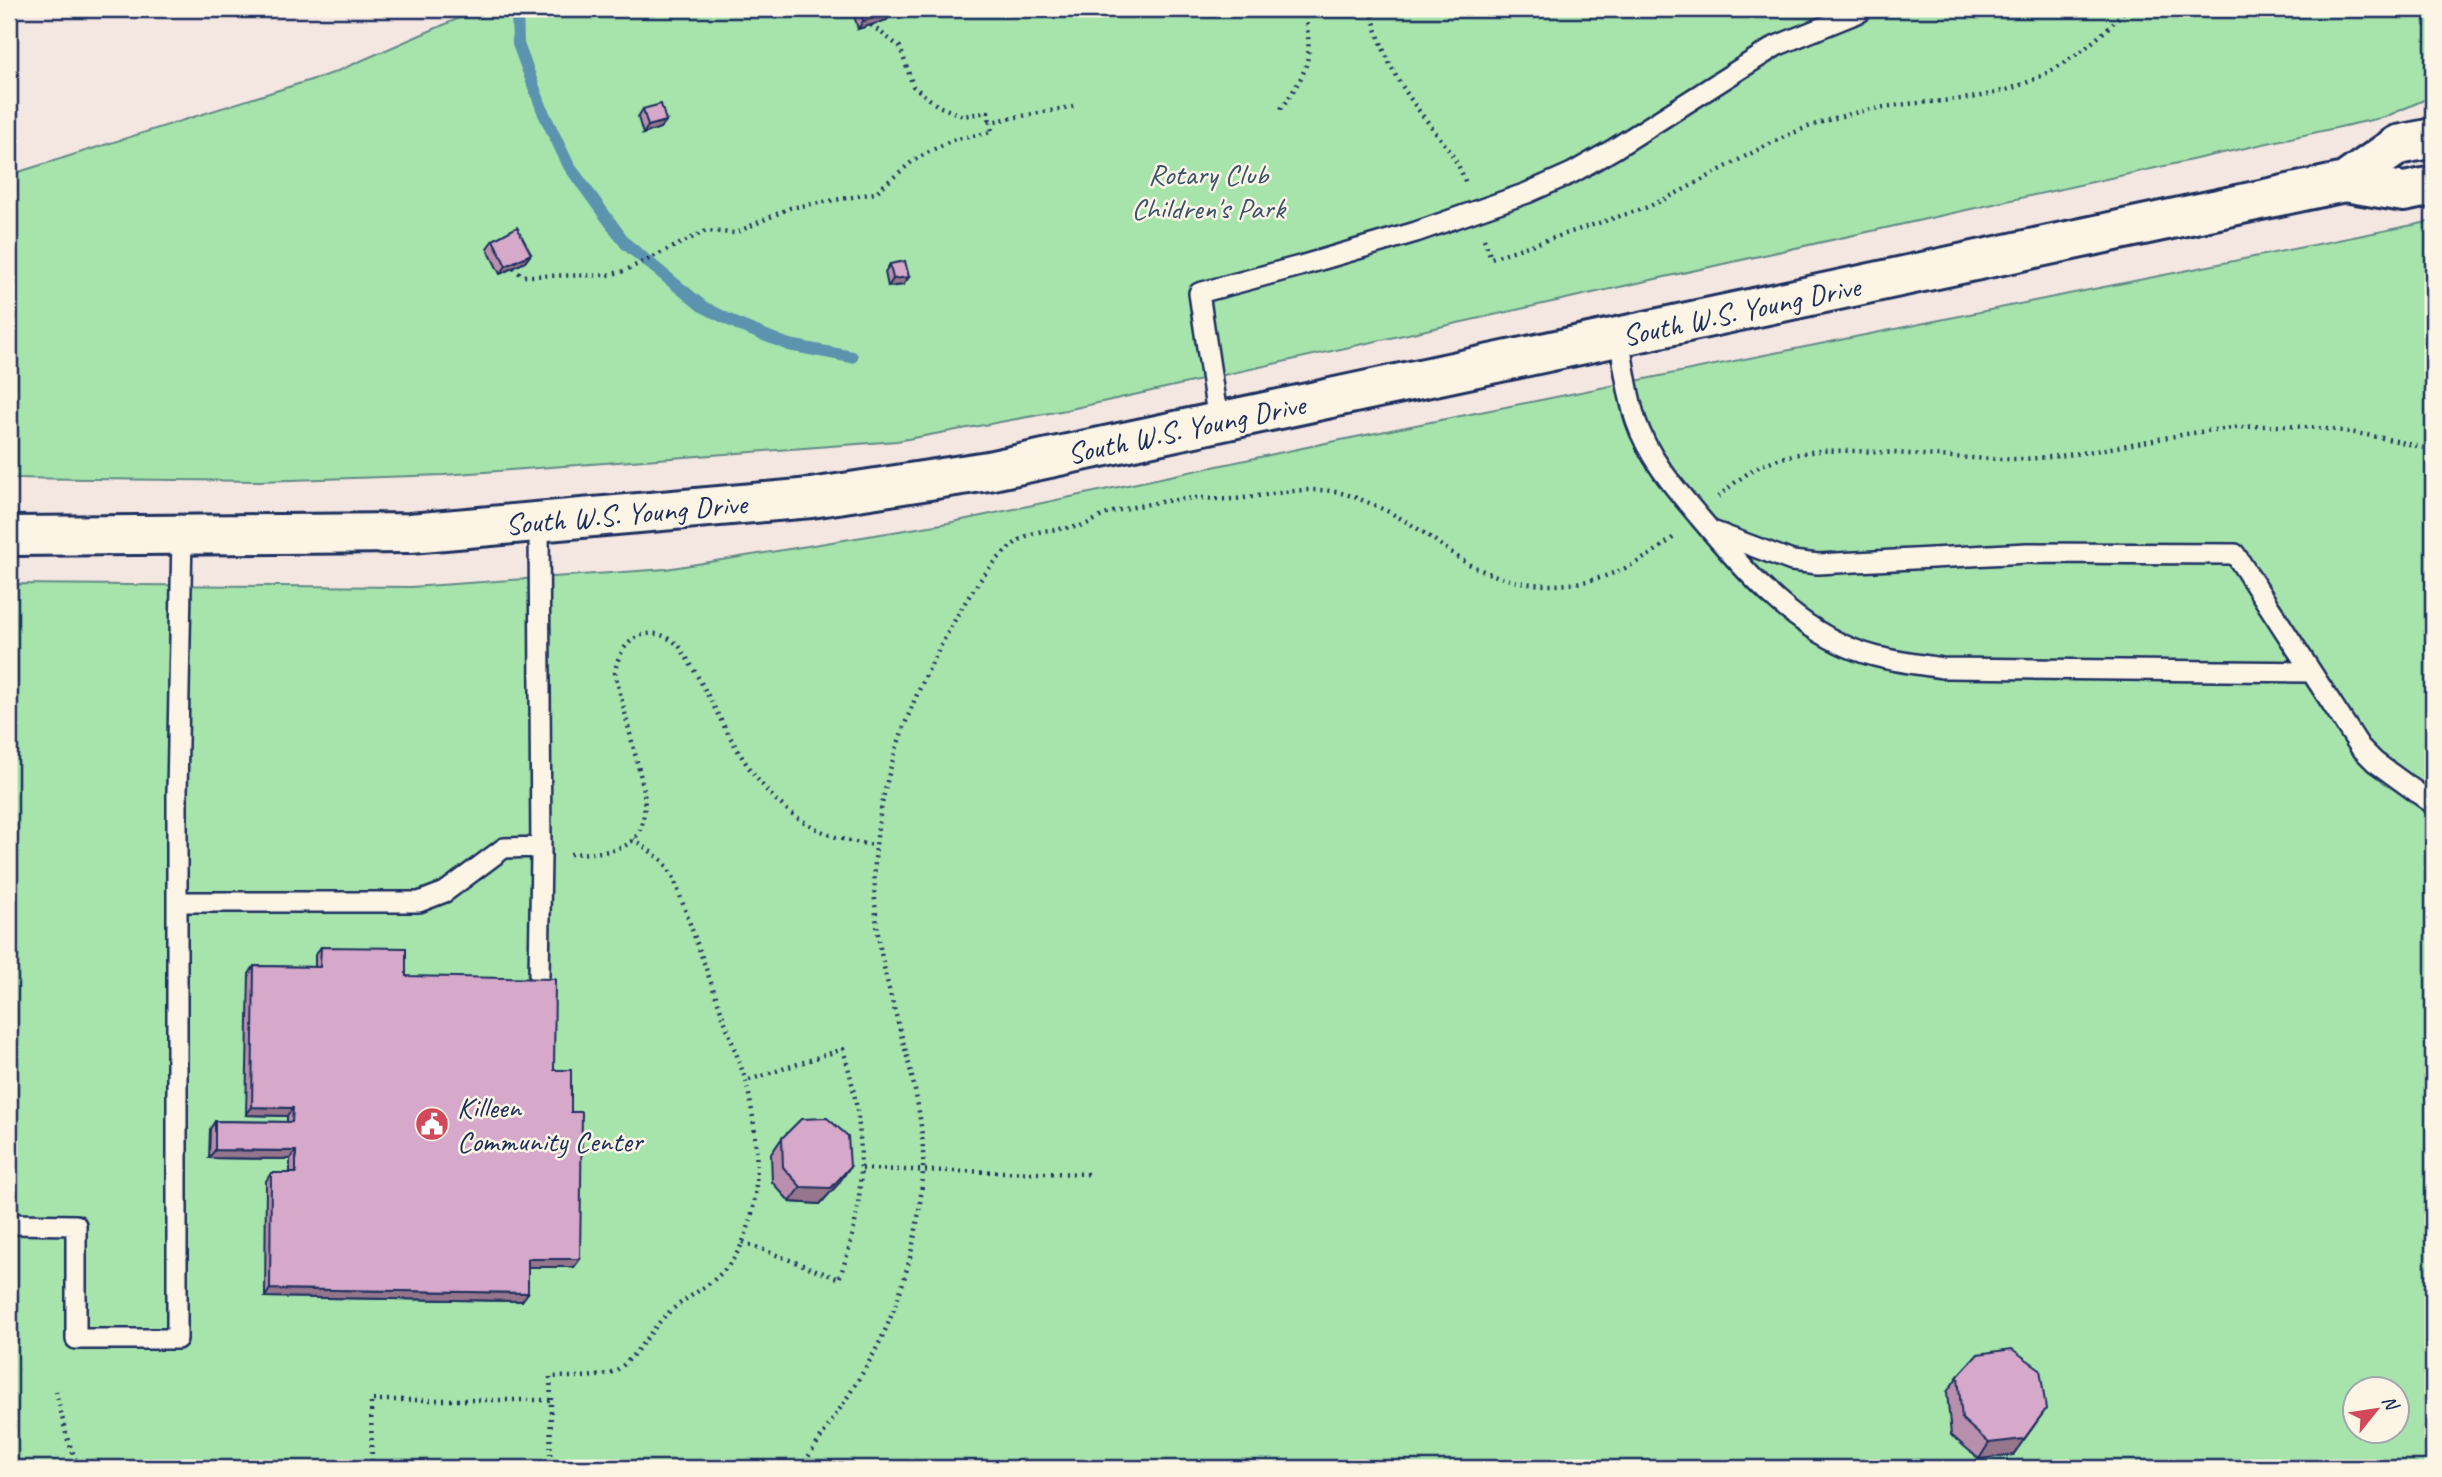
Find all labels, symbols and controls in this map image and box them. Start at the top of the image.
park label: Rotary Club Children's Park [1131,155,1287,227]
street label: South W.S. Young Drive [1619,267,1865,355]
street label: South W.S. Young Drive [1064,385,1310,473]
street label: South W.S. Young Drive [504,484,750,543]
place label: Killeen Community Center [457,1088,645,1160]
public building icon: Killeen Community Center [413,1105,451,1143]
north arrow [2340,1376,2410,1446]
text: N [2377,1391,2405,1416]

